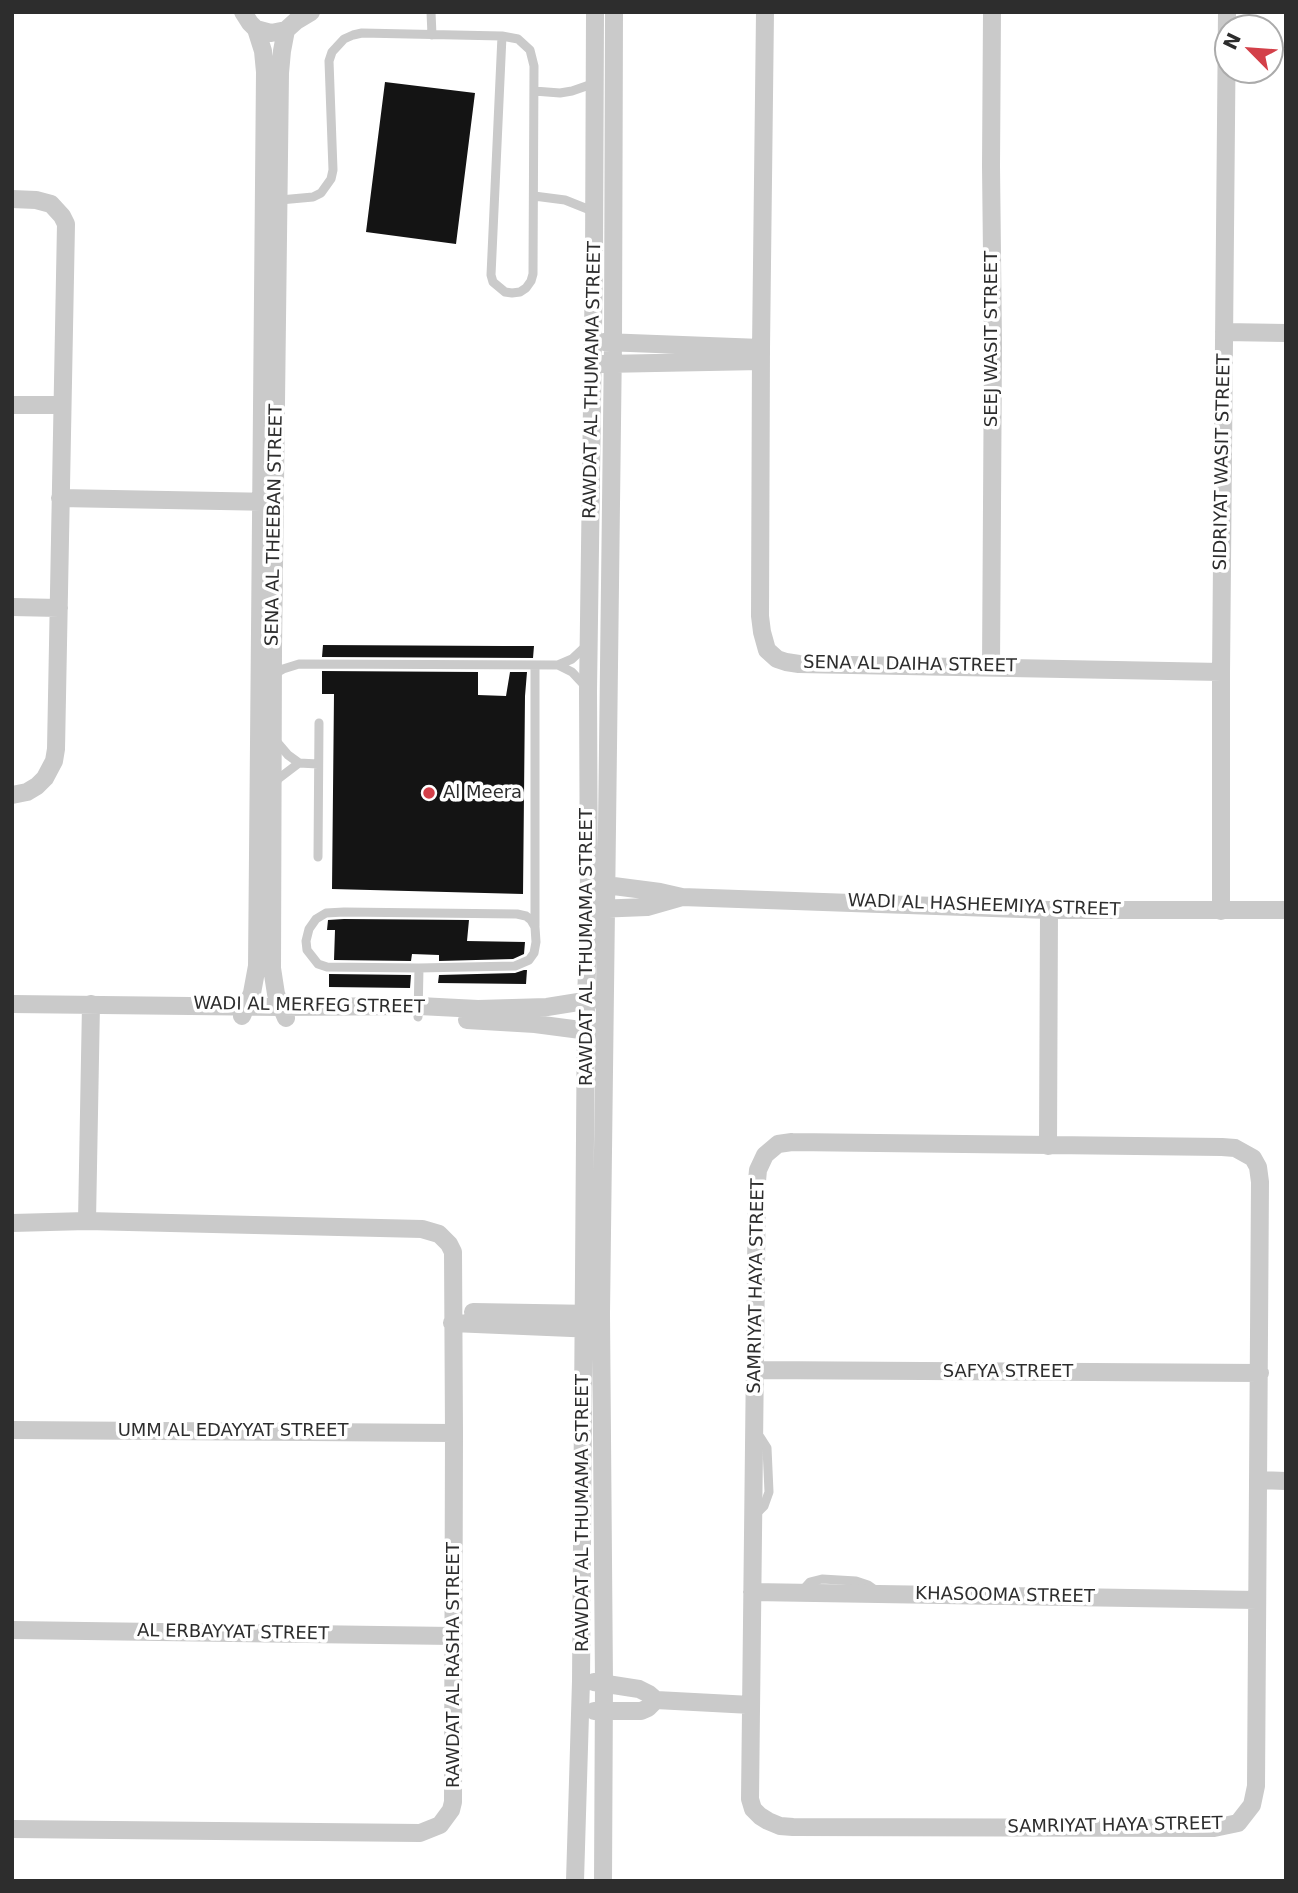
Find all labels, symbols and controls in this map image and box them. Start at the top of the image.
north arrow [1214,14,1284,84]
text: N [1218,29,1245,53]
street label: RAWDAT AL THUMAMA STREET [580,241,606,519]
street label: SEEJ WASIT STREET [981,251,1003,427]
street label: SIDRIYAT WASIT STREET [1210,353,1236,571]
street label: SENA AL THEEBAN STREET [262,404,288,646]
street label: SENA AL DAIHA STREET [803,652,1017,678]
place label: Al Meera [443,782,522,804]
marker: Al Meera [421,785,437,801]
street label: RAWDAT AL THUMAMA STREET [576,808,598,1086]
street label: WADI AL HASHEEMIYA STREET [847,890,1121,922]
street label: WADI AL MERFEG STREET [193,993,425,1019]
street label: SAMRIYAT HAYA STREET [744,1178,770,1394]
street label: SAFYA STREET [943,1361,1073,1383]
street label: RAWDAT AL THUMAMA STREET [572,1374,594,1652]
street label: UMM AL EDAYYAT STREET [118,1420,348,1442]
street label: RAWDAT AL RASHA STREET [443,1542,465,1788]
street label: KHASOOMA STREET [915,1584,1095,1608]
street label: AL ERBAYYAT STREET [137,1621,329,1645]
street label: SAMRIYAT HAYA STREET [1007,1813,1223,1839]

